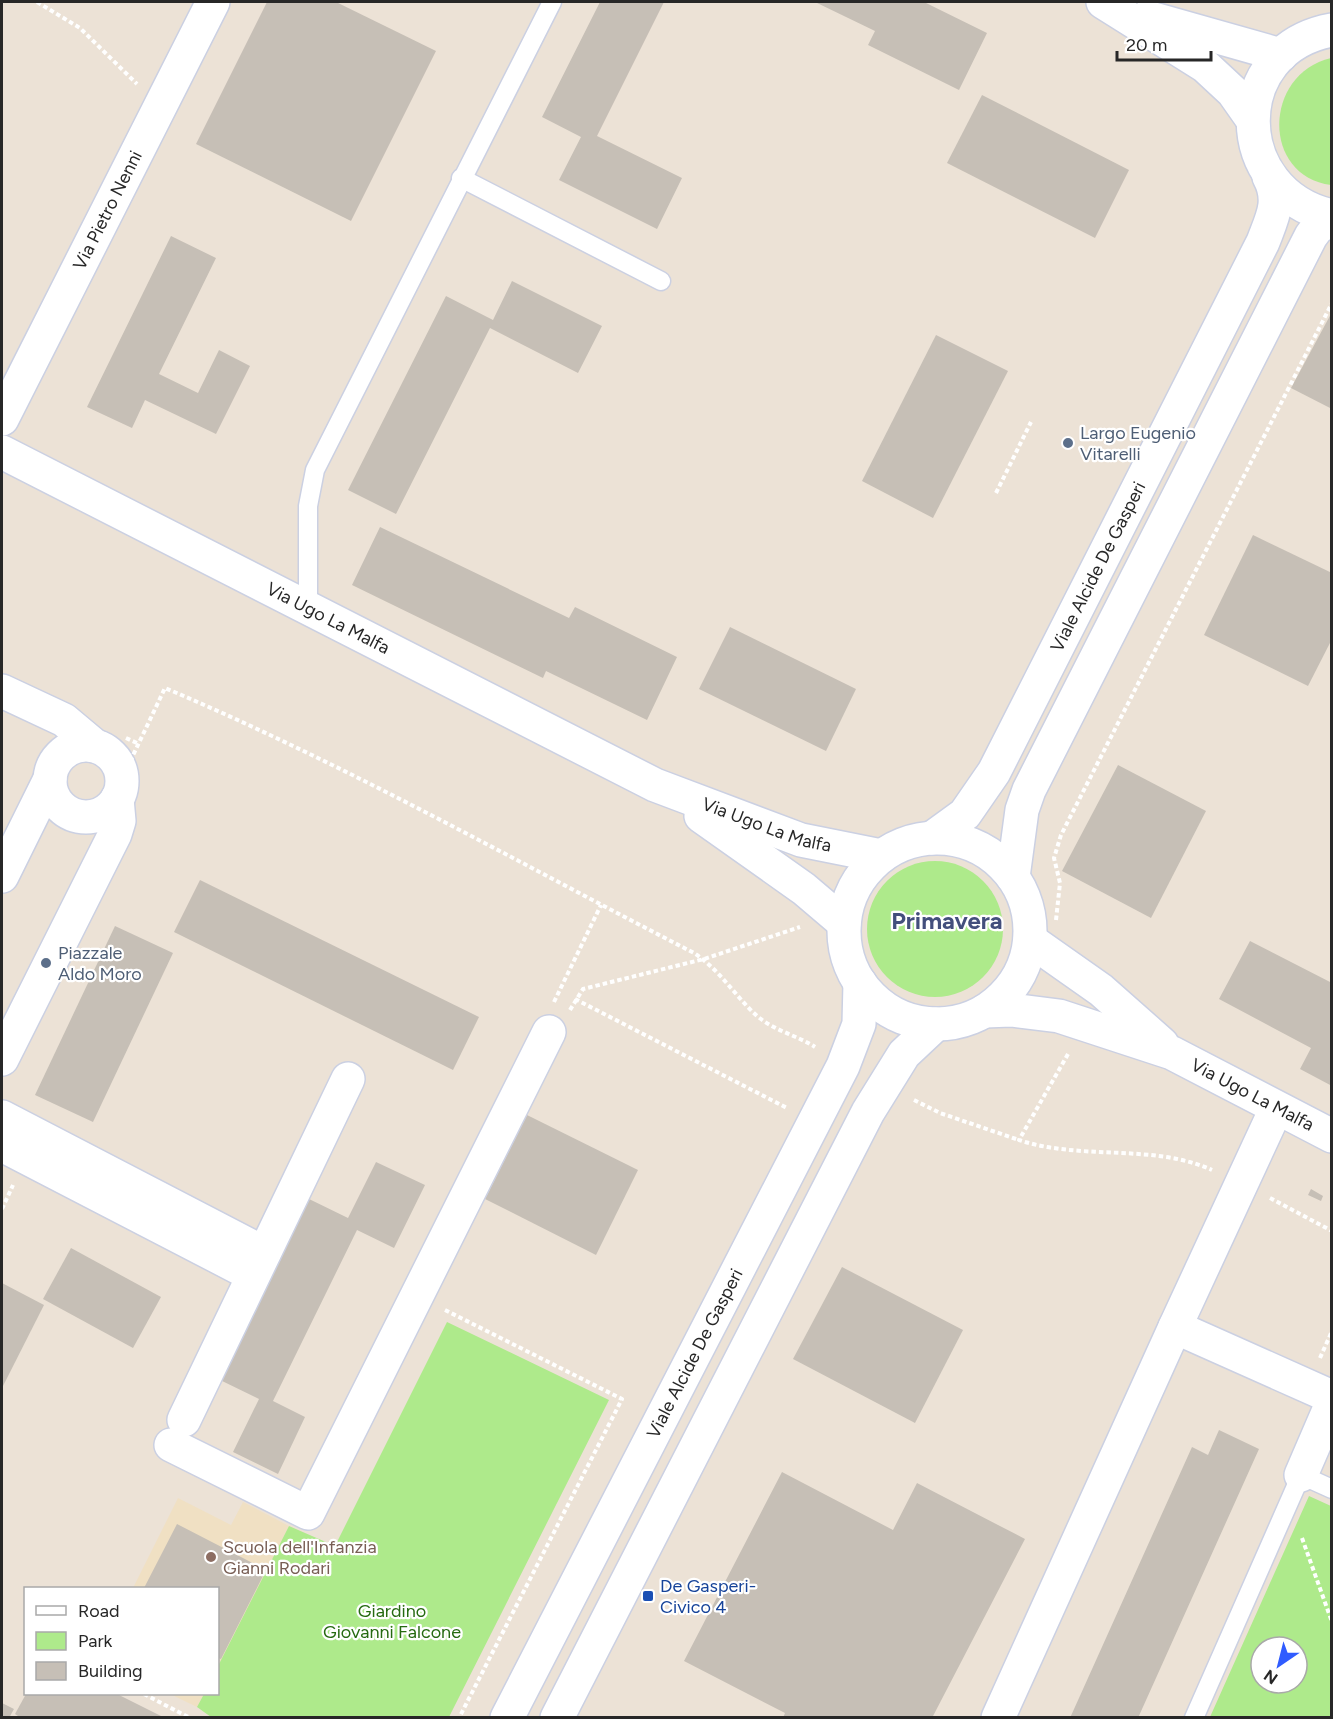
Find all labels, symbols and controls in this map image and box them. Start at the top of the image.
scale bar [1117,24,1212,62]
text: 20 m [1126,34,1167,56]
street label: Via Pietro Nenni [68,147,147,273]
place label: Largo Eugenio Vitarelli [1080,422,1196,465]
marker: Largo Eugenio Vitarelli [1061,436,1075,450]
street label: Viale Alcide De Gasperi [1046,478,1150,655]
street label: Via Ugo La Malfa [263,578,394,659]
street label: Via Ugo La Malfa [699,793,833,857]
district label: Primavera [891,906,1003,935]
place label: Piazzale Aldo Moro [58,942,142,985]
marker: Piazzale Aldo Moro [39,956,53,970]
street label: Via Ugo La Malfa [1187,1054,1318,1136]
street label: Viale Alcide De Gasperi [642,1265,748,1442]
place label: Scuola dell'Infanzia Gianni Rodari [223,1536,377,1579]
marker: Scuola dell'Infanzia Gianni Rodari [204,1550,218,1564]
place label: De Gasperi- Civico 4 [660,1575,756,1618]
legend [24,1587,219,1695]
marker: De Gasperi- Civico 4 [641,1589,655,1603]
text: Road [78,1600,119,1622]
park label: Giardino Giovanni Falcone [323,1600,461,1643]
text: Park [78,1630,113,1652]
north arrow [1249,1635,1309,1695]
text: Building [78,1660,143,1682]
text: N [1260,1666,1281,1688]

